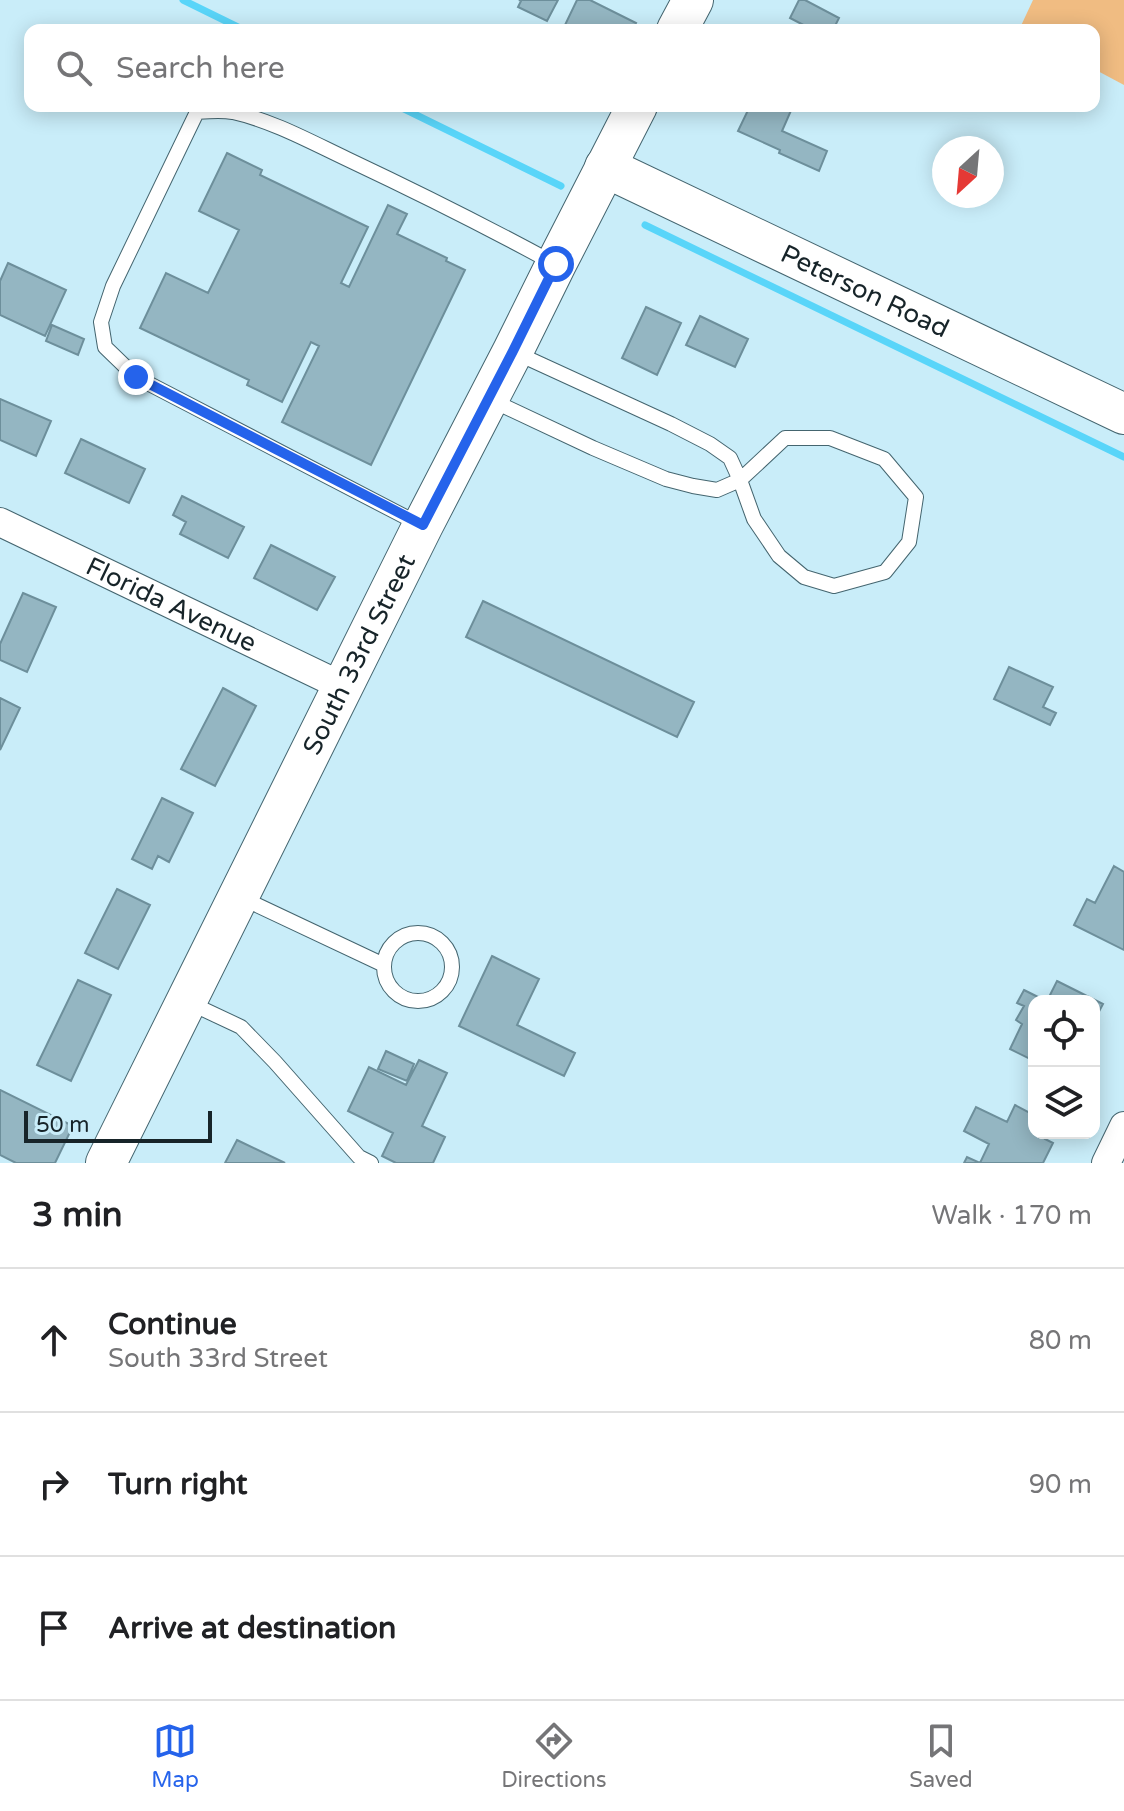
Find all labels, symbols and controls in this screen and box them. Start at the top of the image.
search box [24,24,1100,112]
icon: search [52,46,96,90]
text: Search here [116,50,285,87]
north arrow [932,136,1004,208]
street label: Peterson Road [776,238,954,344]
route start [538,246,574,282]
route end [118,359,154,395]
street label: South 33rd Street [296,549,422,760]
street label: Florida Avenue [81,550,262,658]
map controls [1028,995,1100,1139]
button: locate [1028,995,1100,1067]
button: layers [1028,1067,1100,1139]
scale bar [24,1107,212,1143]
text: 50 m [36,1112,90,1138]
text: 3 min [32,1195,123,1236]
text: Walk · 170 m [932,1200,1092,1231]
text: Continue [108,1306,237,1343]
icon: ahead [32,1318,76,1362]
text: 80 m [1029,1325,1092,1356]
text: South 33rd Street [108,1343,328,1374]
icon: right [32,1462,76,1506]
text: Turn right [108,1466,248,1503]
text: 90 m [1029,1469,1092,1500]
icon: arrive [32,1606,76,1650]
text: Arrive at destination [108,1610,396,1647]
tab: Map [151,1719,199,1793]
tab: Directions [501,1719,607,1793]
tab: Saved [909,1719,973,1793]

